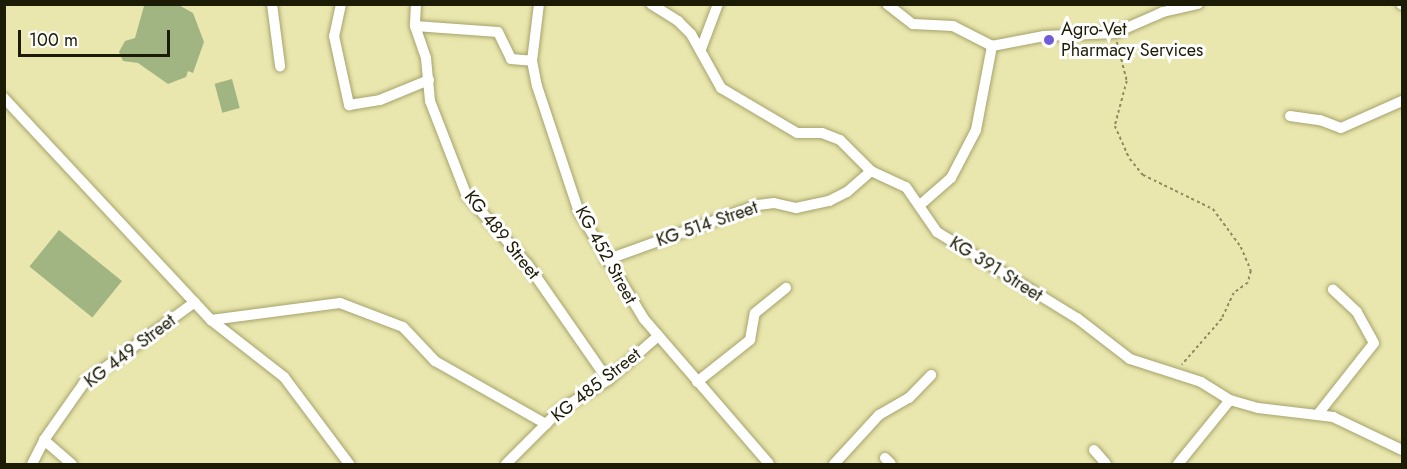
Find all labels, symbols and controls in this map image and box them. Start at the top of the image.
scale bar [21,18,172,56]
place label: Agro-Vet Pharmacy Services [1061,19,1203,62]
text: 100 m [29,27,78,53]
marker: Agro-Vet Pharmacy Services [1042,33,1056,47]
street label: KG 489 Street [460,186,544,284]
street label: KG 514 Street [654,197,760,251]
street label: KG 452 Street [570,203,642,307]
street label: KG 391 Street [946,232,1046,306]
street label: KG 449 Street [80,310,180,392]
street label: KG 485 Street [547,343,645,427]

